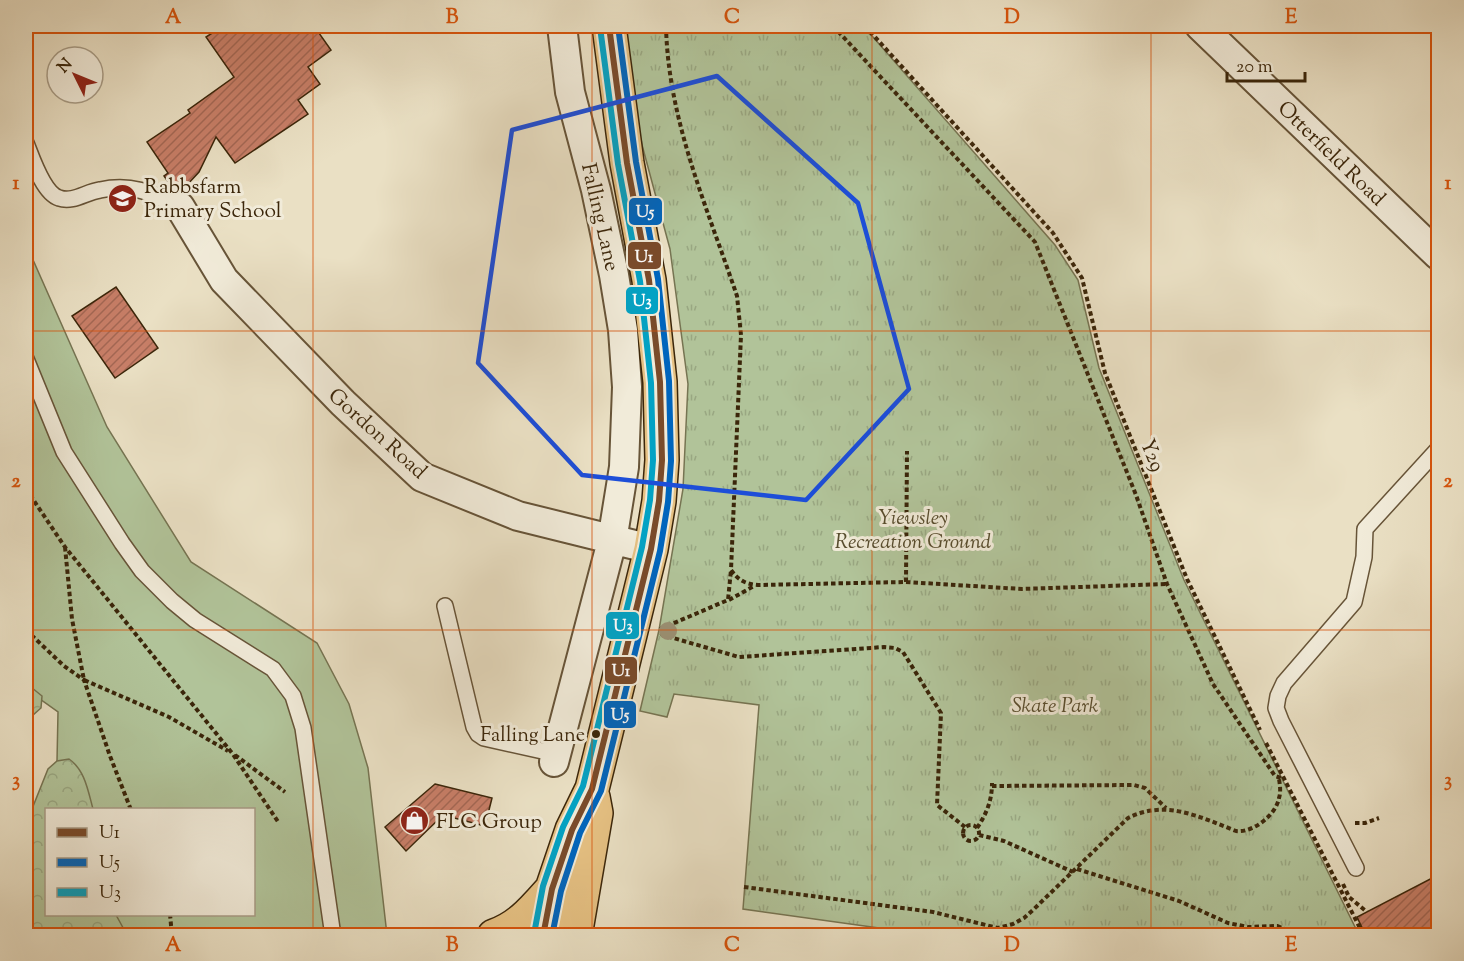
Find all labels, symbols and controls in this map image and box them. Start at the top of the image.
text: A [165,4,182,33]
text: B [446,4,459,33]
text: C [724,4,740,33]
text: D [1004,4,1020,33]
text: E [1285,4,1298,33]
north arrow [45,45,105,105]
scale bar [1227,45,1305,83]
text: N [53,54,79,79]
text: 20 m [1236,55,1273,81]
street label: Otterfield Road [1270,95,1392,214]
street label: Falling Lane [572,161,626,274]
text: 1 [13,170,20,199]
text: 1 [1445,170,1452,199]
place label: Rabbsfarm Primary School [144,173,282,227]
school or university icon: Rabbsfarm Primary School [107,182,139,214]
line badge: U5 [628,197,663,226]
text: U5 [636,202,655,225]
line badge: U1 [627,241,662,270]
text: U1 [635,247,654,270]
line badge: U3 [625,286,659,315]
text: U3 [632,291,652,314]
street label: Gordon Road [321,382,433,487]
street label: Y29 [1131,435,1171,477]
text: 2 [11,468,21,497]
text: 2 [1443,468,1453,497]
park label: Yiewsley Recreation Ground [835,504,992,558]
line badge: U3 [605,611,640,640]
text: U3 [613,616,633,639]
line badge: U1 [604,656,638,685]
text: U1 [612,661,631,684]
park label: Skate Park [1012,692,1099,722]
line badge: U5 [603,700,637,729]
text: U5 [611,705,630,728]
place label: Falling Lane [480,722,585,751]
marker: Falling Lane [590,728,602,740]
text: 3 [12,767,20,796]
text: 3 [1444,767,1452,796]
shop icon: FLC Group [399,805,431,837]
legend [45,808,255,916]
place label: FLC Group [436,808,542,838]
text: U1 [99,821,120,847]
text: U5 [99,851,120,877]
text: U3 [99,881,121,907]
text: A [165,932,182,961]
text: B [446,932,459,961]
text: C [724,932,740,961]
text: D [1004,932,1020,961]
text: E [1285,932,1298,961]

